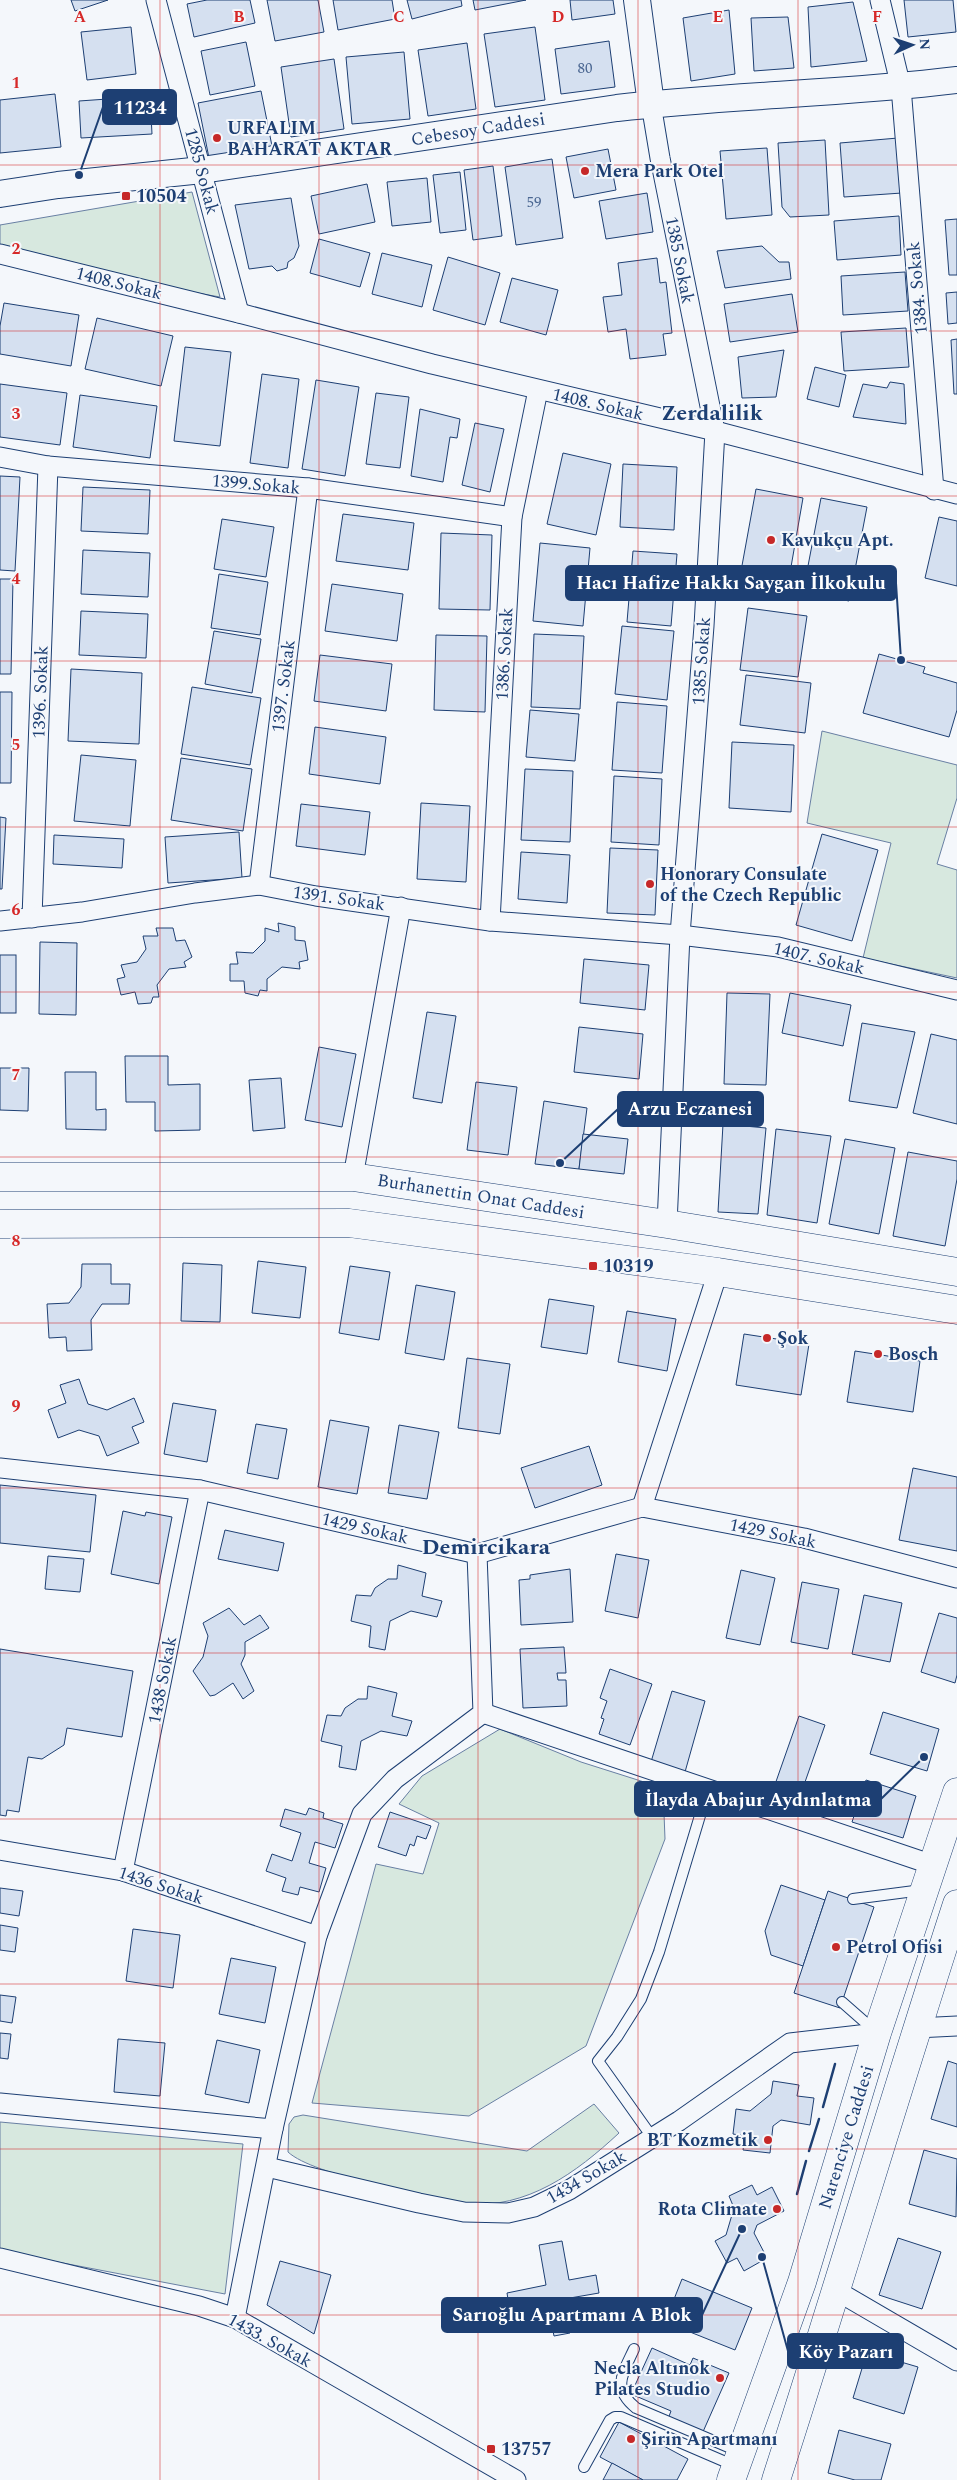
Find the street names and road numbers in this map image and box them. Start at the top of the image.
street label: Cebesoy Caddesi [409,106,547,153]
street label: 1285 Sokak [177,125,226,217]
street label: 1385 Sokak [658,214,701,306]
street label: 1384. Sokak [900,240,935,336]
street label: 1408.Sokak [73,260,165,307]
street label: 1408. Sokak [549,381,646,428]
street label: 1399.Sokak [211,467,301,502]
street label: 1386. Sokak [489,607,520,701]
street label: 1385 Sokak [685,616,718,706]
street label: 1397. Sokak [264,638,303,734]
street label: 1396. Sokak [25,645,56,739]
street label: 1391. Sokak [291,879,387,918]
street label: 1407. Sokak [770,935,867,982]
street label: Burhanettin Onat Caddesi [375,1167,587,1226]
street label: 1429 Sokak [319,1505,411,1552]
street label: 1429 Sokak [727,1511,819,1556]
street label: 1438 Sokak [141,1634,184,1726]
street label: 1436 Sokak [115,1859,207,1912]
street label: Narenciye Caddesi [812,2062,881,2213]
street label: 1434 Sokak [541,2144,631,2211]
street label: 1433. Sokak [222,2306,317,2375]

